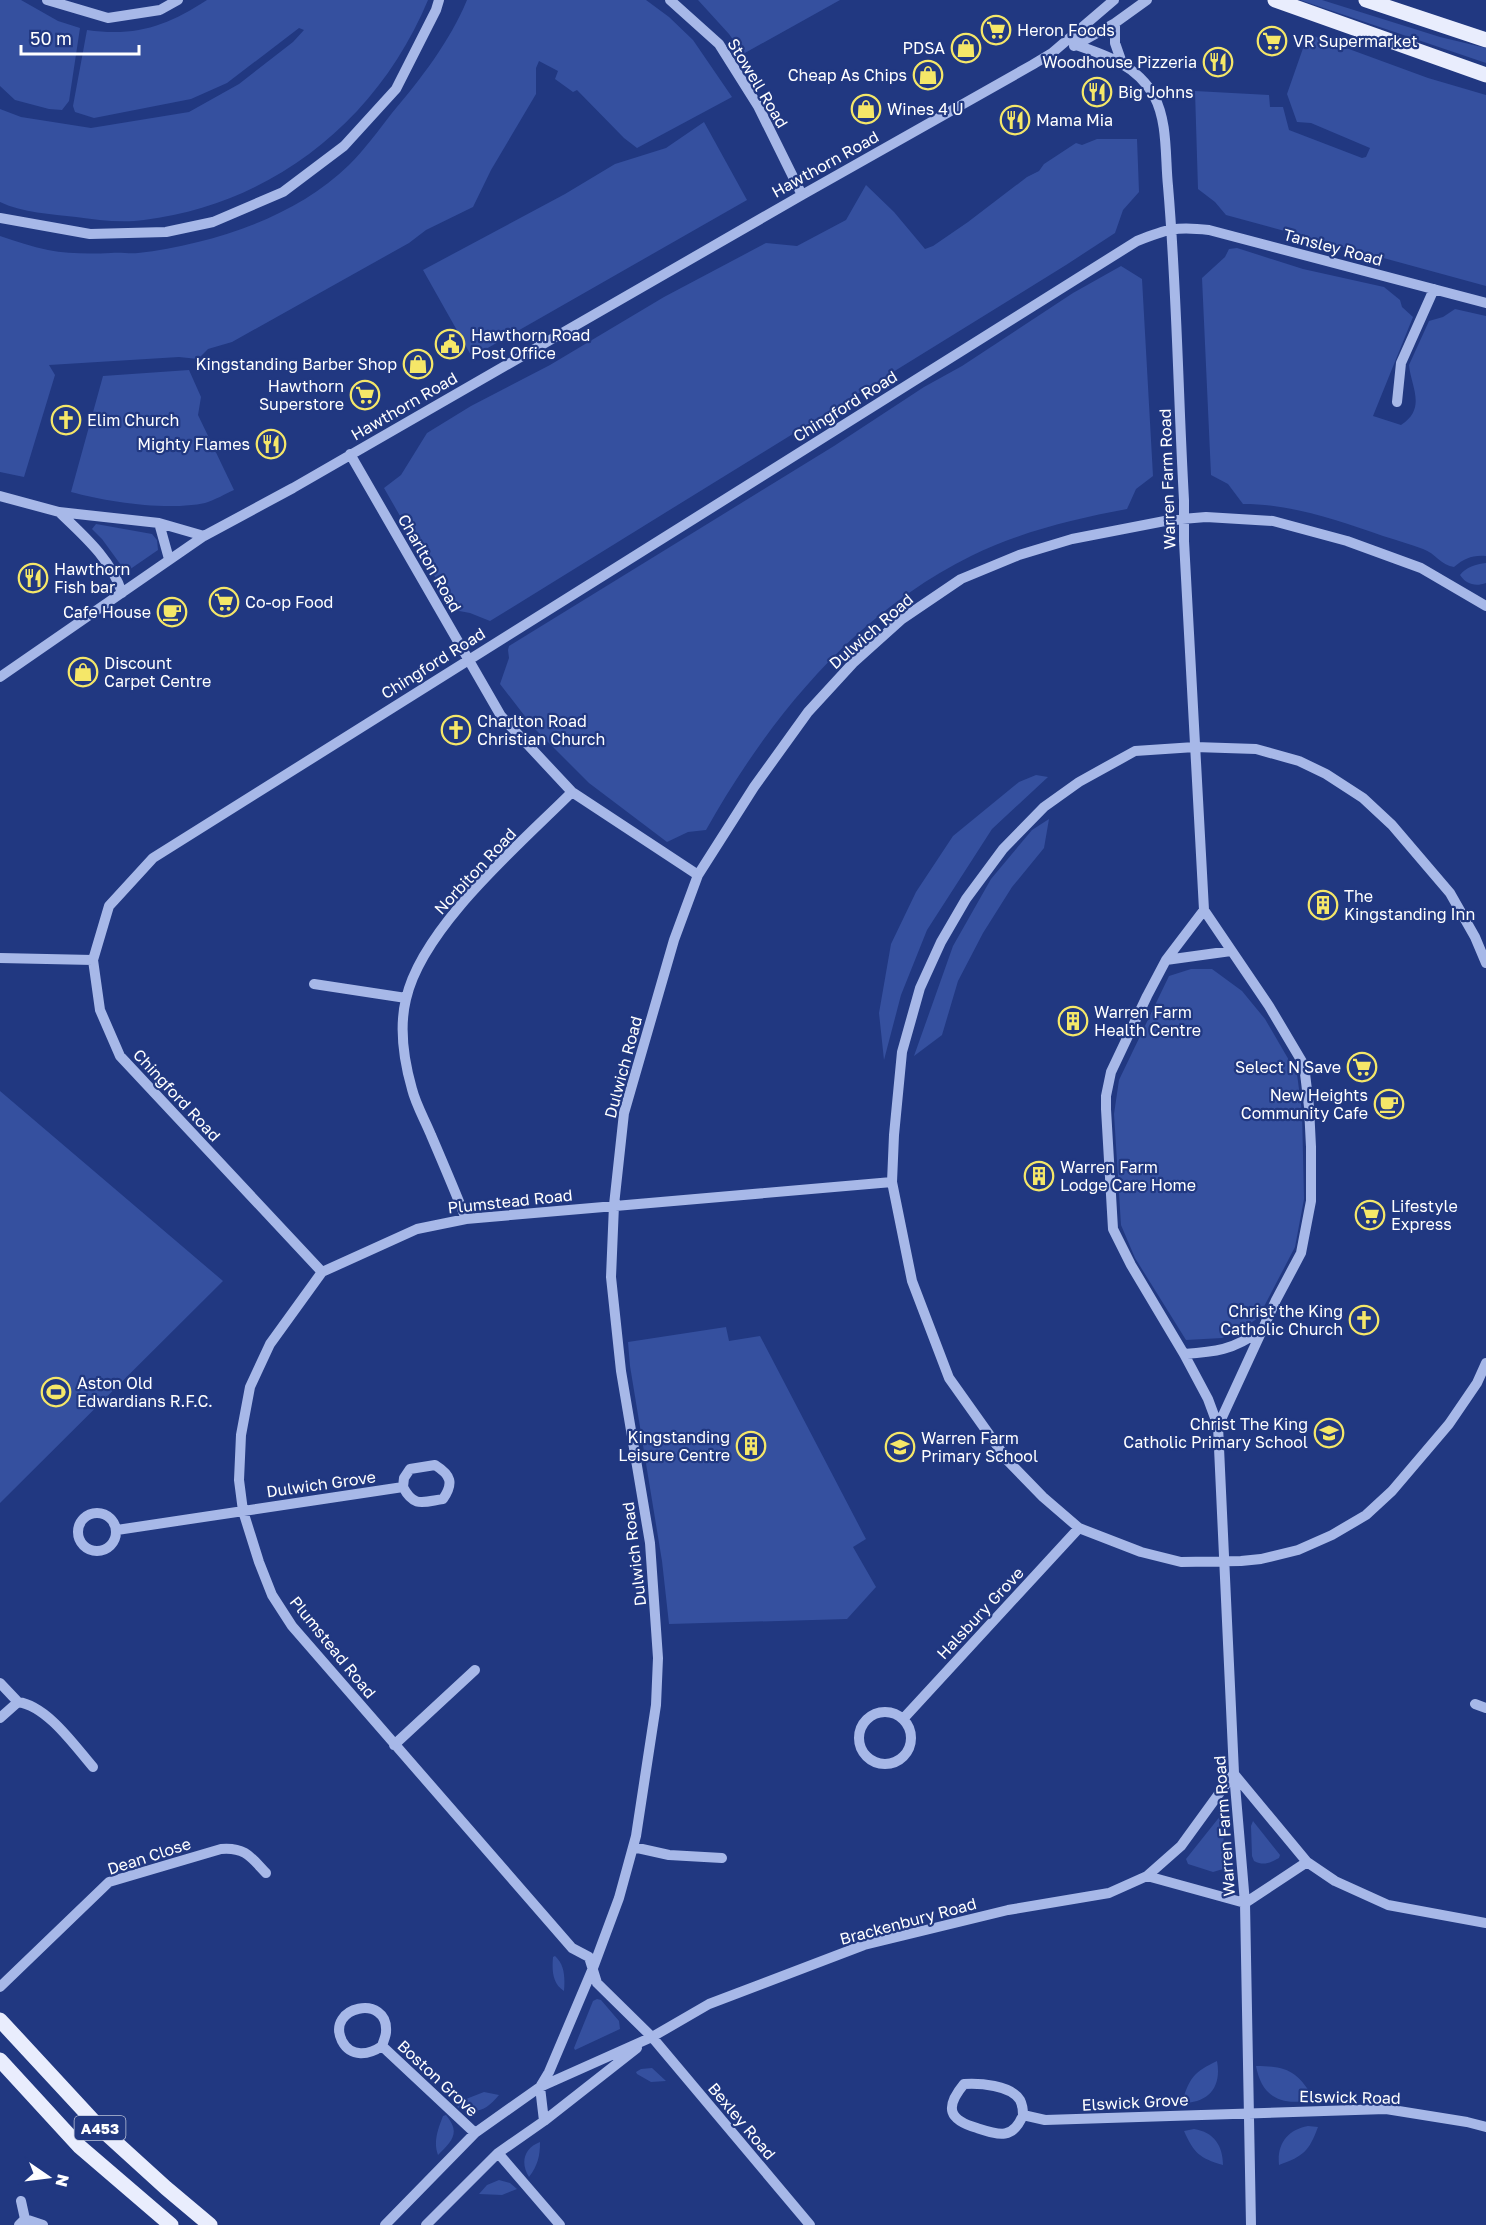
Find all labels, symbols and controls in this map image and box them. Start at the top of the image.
supermarket icon: Heron Foods [980,14,1012,46]
scale bar [21,18,140,56]
place label: Heron Foods [1017,20,1115,40]
supermarket icon: VR Supermarket [1256,25,1288,57]
text: 50 m [30,27,72,49]
place label: VR Supermarket [1293,31,1418,51]
shop icon: PDSA [950,32,982,64]
street label: Stowell Road [723,34,793,132]
place label: PDSA [903,38,945,58]
restaurant icon: Woodhouse Pizzeria [1202,46,1234,78]
place label: Woodhouse Pizzeria [1042,52,1197,72]
shop icon: Cheap As Chips [912,59,944,91]
place label: Cheap As Chips [788,65,907,85]
restaurant icon: Big Johns [1081,76,1113,108]
place label: Big Johns [1118,82,1194,102]
shop icon: Wines 4 U [850,93,882,125]
place label: Wines 4 U [887,99,964,119]
restaurant icon: Mama Mia [999,104,1031,136]
place label: Mama Mia [1036,110,1113,130]
street label: Hawthorn Road [768,126,882,202]
street label: Tansley Road [1281,224,1385,270]
place label: Hawthorn Road Post Office [471,325,590,363]
public building icon: Hawthorn Road Post Office [434,328,466,360]
shop icon: Kingstanding Barber Shop [402,348,434,380]
place label: Kingstanding Barber Shop [196,354,397,374]
street label: Chingford Road [789,366,901,446]
street label: Hawthorn Road [347,367,461,445]
place label: Hawthorn Superstore [259,376,344,414]
supermarket icon: Hawthorn Superstore [349,379,381,411]
church icon: Elim Church [50,404,82,436]
street label: Warren Farm Road [1155,408,1179,550]
place label: Elim Church [87,410,179,430]
restaurant icon: Mighty Flames [255,428,287,460]
place label: Mighty Flames [137,434,250,454]
street label: Charlton Road [394,510,466,616]
place label: Hawthorn Fish bar [54,559,130,597]
restaurant icon: Hawthorn Fish bar [17,562,49,594]
supermarket icon: Co-op Food [208,586,240,618]
street label: Dulwich Road [825,589,917,673]
place label: Co-op Food [245,592,333,612]
cafe icon: Cafe House [156,596,188,628]
place label: Cafe House [63,602,151,622]
street label: Chingford Road [377,623,489,703]
place label: Discount Carpet Centre [104,653,211,691]
shop icon: Discount Carpet Centre [67,656,99,688]
place label: Charlton Road Christian Church [477,711,605,749]
church icon: Charlton Road Christian Church [440,714,472,746]
street label: Norbiton Road [430,824,520,918]
place label: The Kingstanding Inn [1344,886,1475,924]
building icon: The Kingstanding Inn [1307,889,1339,921]
place label: Warren Farm Health Centre [1094,1002,1201,1040]
building icon: Warren Farm Health Centre [1057,1005,1089,1037]
street label: Dulwich Road [600,1014,646,1120]
street label: Chingford Road [129,1045,225,1145]
supermarket icon: Select N Save [1346,1051,1378,1083]
place label: Select N Save [1235,1057,1341,1077]
place label: New Heights Community Cafe [1241,1085,1368,1123]
cafe icon: New Heights Community Cafe [1373,1088,1405,1120]
place label: Warren Farm Lodge Care Home [1060,1157,1196,1195]
building icon: Warren Farm Lodge Care Home [1023,1160,1055,1192]
street label: Plumstead Road [446,1184,574,1218]
place label: Lifestyle Express [1391,1196,1458,1234]
supermarket icon: Lifestyle Express [1354,1199,1386,1231]
place label: Christ the King Catholic Church [1220,1301,1343,1339]
church icon: Christ the King Catholic Church [1348,1304,1380,1336]
place label: Aston Old Edwardians R.F.C. [77,1373,213,1411]
sports icon: Aston Old Edwardians R.F.C. [40,1376,72,1408]
place label: Christ The King Catholic Primary School [1123,1414,1308,1452]
school or university icon: Christ The King Catholic Primary School [1313,1417,1345,1449]
place label: Kingstanding Leisure Centre [618,1427,730,1465]
place label: Warren Farm Primary School [921,1428,1038,1466]
building icon: Kingstanding Leisure Centre [735,1430,767,1462]
school or university icon: Warren Farm Primary School [884,1431,916,1463]
street label: Dulwich Grove [265,1466,377,1502]
street label: Dulwich Road [618,1501,650,1607]
street label: Halsbury Grove [932,1563,1028,1663]
street label: Plumstead Road [286,1592,380,1702]
street label: Warren Farm Road [1209,1755,1239,1897]
street label: Dean Close [105,1833,193,1879]
street label: Brackenbury Road [837,1893,979,1949]
street label: Boston Grove [393,2035,483,2121]
street label: Bexley Road [704,2078,780,2164]
street label: Elswick Road [1299,2086,1401,2108]
street label: Elswick Grove [1081,2089,1189,2115]
road number: A453 [74,2116,126,2140]
north arrow [18,2147,78,2207]
text: N [51,2172,74,2189]

